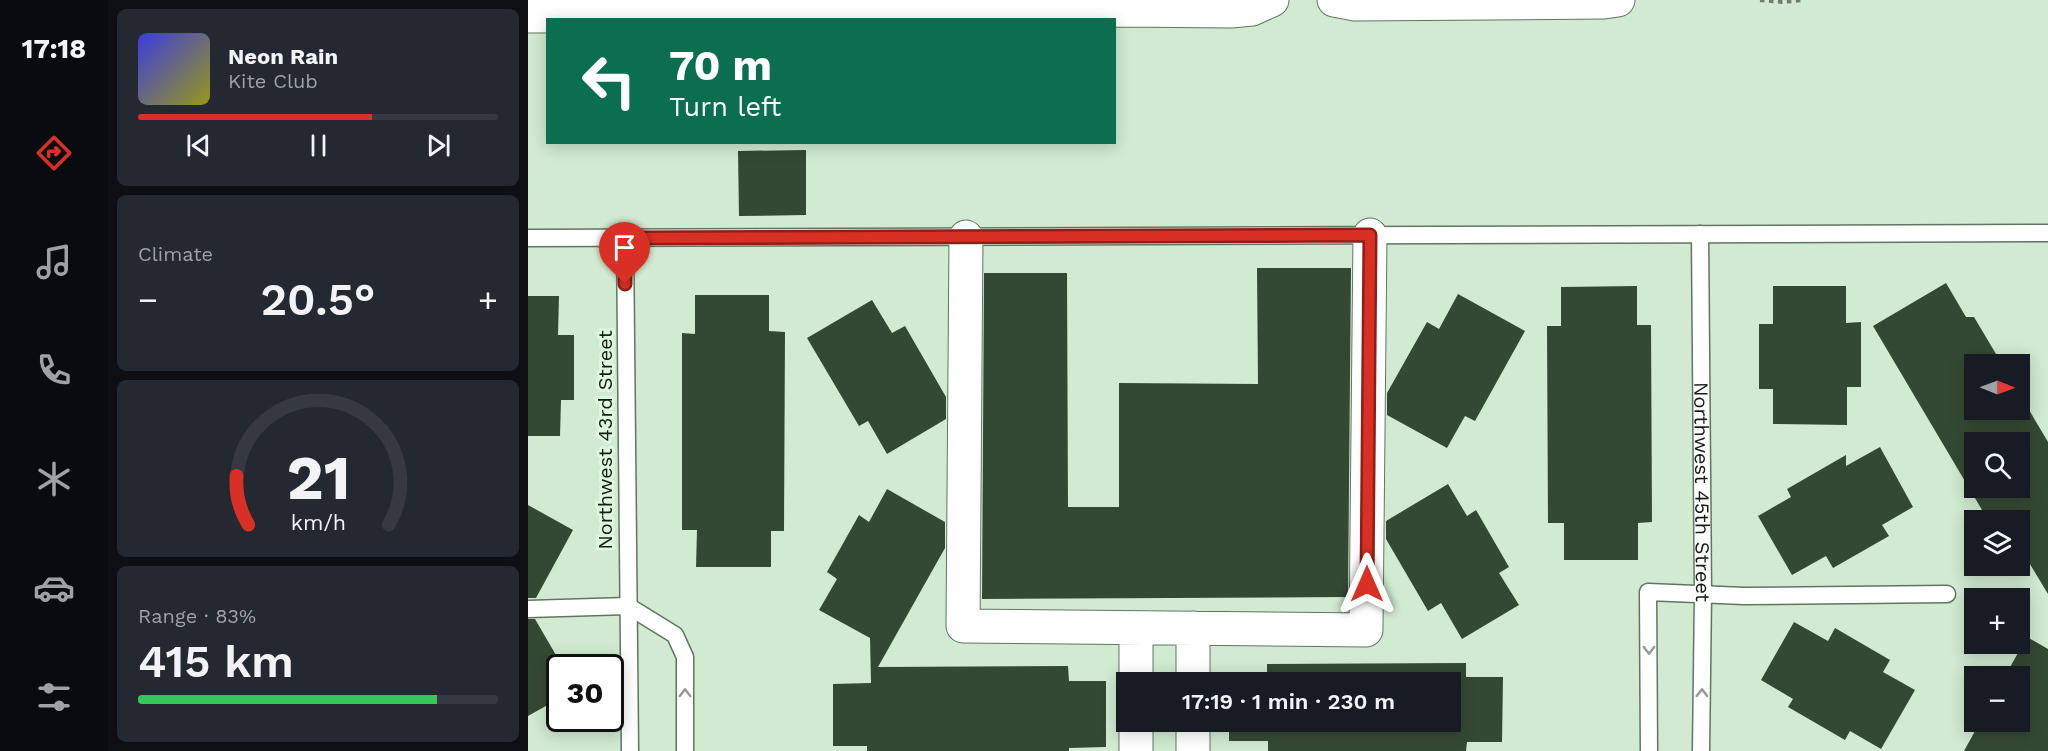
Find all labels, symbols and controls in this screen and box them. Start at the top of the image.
text: 17:18 [22,33,86,65]
text: 70 m [669,41,772,90]
icon: left [570,42,648,120]
text: Neon Rain [228,44,338,69]
text: Kite Club [228,69,318,93]
text: Turn left [669,91,781,123]
icon: previous [182,129,215,162]
icon: pause [302,129,335,162]
icon: next [422,129,455,162]
icon: directions [33,132,75,174]
pin [599,222,650,284]
icon: arrive [608,231,641,264]
icon: music [33,241,75,283]
text: Climate [138,242,213,266]
text: 20.5° [260,273,376,326]
text: − [138,280,158,319]
text: + [478,280,498,319]
street label: Northwest 43rd Street [593,330,617,550]
icon: phone [33,349,75,391]
north arrow [1964,354,2030,420]
map controls [1964,354,2030,732]
street label: Northwest 45th Street [1689,382,1715,603]
button: search [1964,432,2030,498]
text: 21 [286,441,350,514]
icon: climate [33,458,75,500]
button: layers [1964,510,2030,576]
text: km/h [290,511,346,536]
position arrow [1335,552,1399,616]
icon: car [33,567,75,609]
button: + [1964,588,2030,654]
text: Range · 83% [138,604,256,628]
text: 415 km [138,635,294,688]
one-way arrow [1642,646,1655,655]
speed limit sign: 30 [546,654,624,732]
button: − [1964,666,2030,732]
icon: filters [33,676,75,718]
one-way arrow [679,688,691,697]
one-way arrow [1696,688,1708,697]
text: 17:19 · 1 min · 230 m [1182,689,1395,714]

